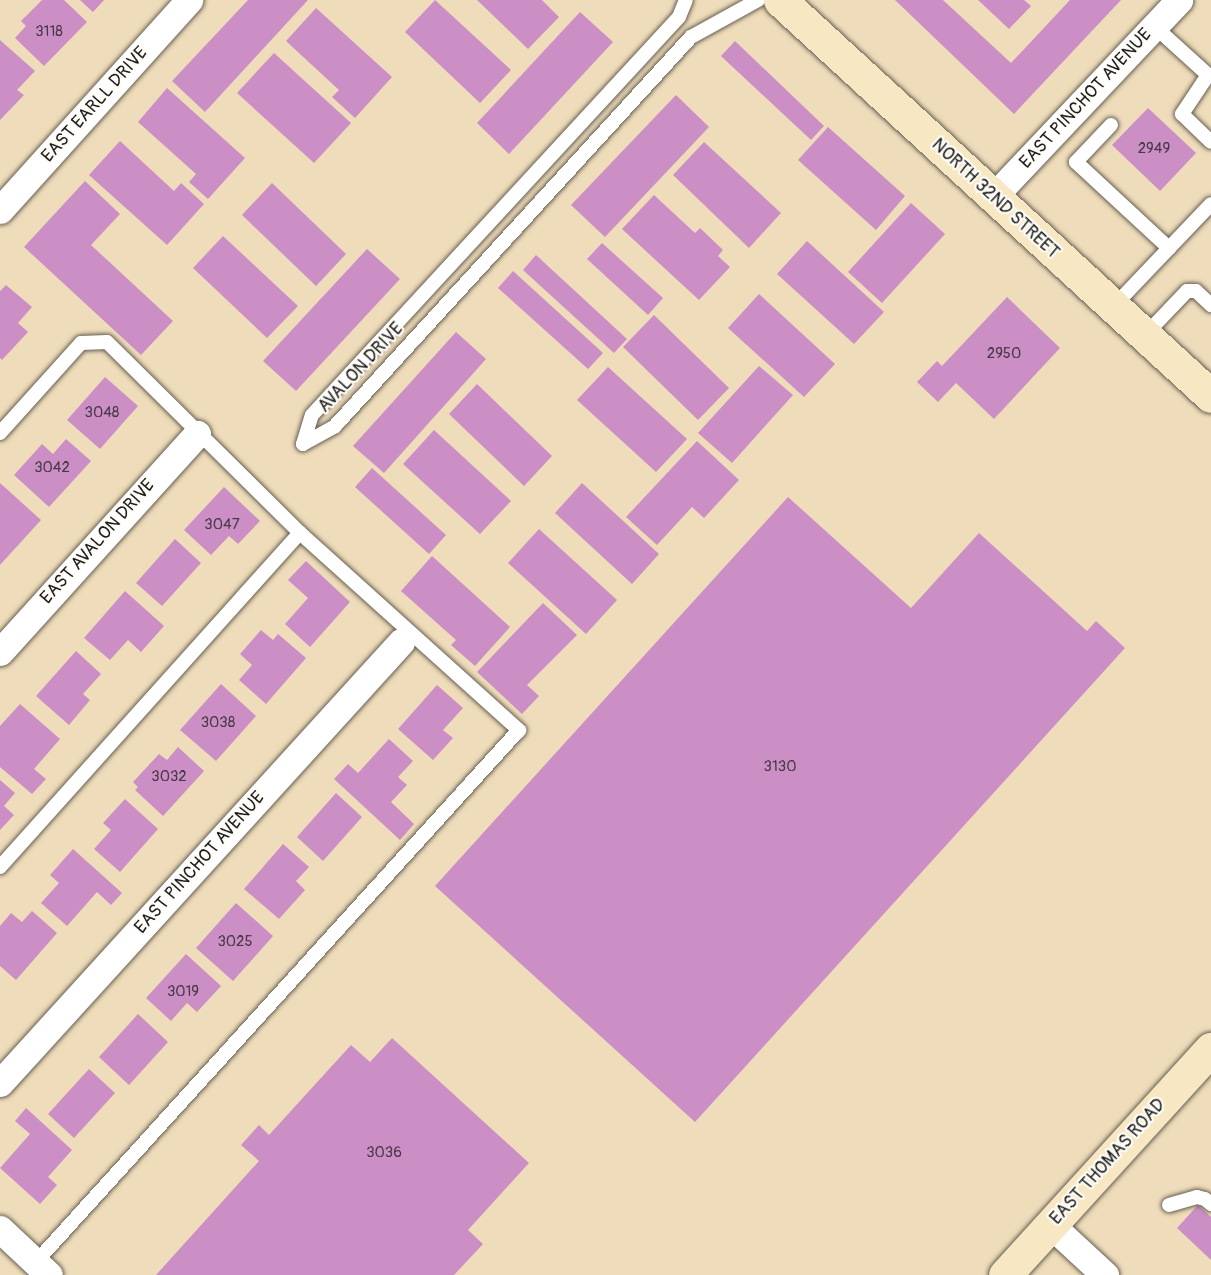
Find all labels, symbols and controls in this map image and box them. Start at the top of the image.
house number: 3118 [35,23,63,41]
street label: EAST PINCHOT AVENUE [1015,24,1157,174]
street label: EAST EARLL DRIVE [37,43,153,167]
street label: NORTH 32ND STREET [927,134,1063,264]
house number: 2949 [1138,140,1170,158]
street label: AVALON DRIVE [314,319,408,417]
house number: 2950 [987,345,1021,363]
house number: 3048 [85,404,119,422]
house number: 3042 [34,459,70,477]
street label: EAST AVALON DRIVE [36,475,160,609]
house number: 3047 [204,516,240,534]
house number: 3038 [201,714,235,732]
house number: 3130 [764,758,796,776]
house number: 3032 [151,768,187,786]
street label: EAST PINCHOT AVENUE [131,788,269,938]
house number: 3025 [217,933,253,951]
house number: 3019 [167,983,199,1001]
street label: EAST THOMAS ROAD [1046,1095,1170,1229]
house number: 3036 [366,1144,402,1162]

